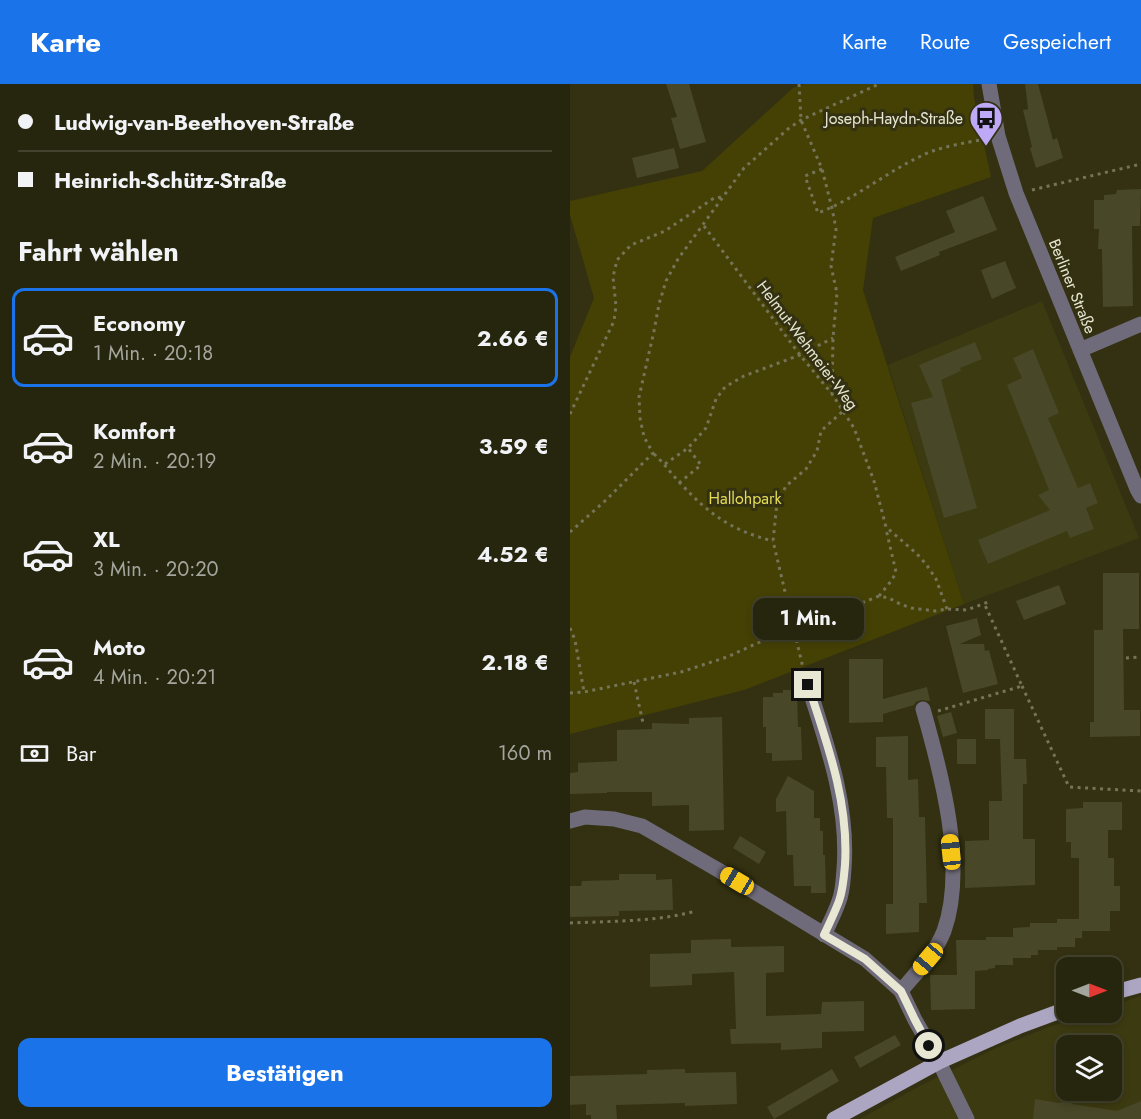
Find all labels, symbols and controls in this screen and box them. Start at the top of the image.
text: Karte [30,22,101,63]
text: Karte [842,27,887,57]
text: Route [920,27,970,57]
text: Gespeichert [1003,27,1111,57]
bus stop icon: Joseph-Haydn-Straße [968,100,1004,147]
text: Ludwig-van-Beethoven-Straße [54,106,354,138]
place label: Joseph-Haydn-Straße [823,107,963,130]
text: Heinrich-Schütz-Straße [54,164,287,196]
text: Fahrt wählen [18,232,179,271]
street label: Berliner Straße [1043,235,1102,337]
street label: Helmut-Wehmeier-Weg [751,276,864,415]
text: Economy [93,307,185,339]
icon: car [21,311,75,365]
text: 2.66 € [477,322,549,354]
text: 1 Min. · 20:18 [93,339,213,368]
text: Komfort [93,415,175,447]
icon: car [21,419,75,473]
text: 3.59 € [479,430,549,462]
text: 2 Min. · 20:19 [93,447,216,476]
park label: Hallohpark [709,487,782,510]
text: XL [93,523,120,555]
icon: car [21,527,75,581]
text: 4.52 € [477,538,549,570]
text: 3 Min. · 20:20 [93,555,219,584]
callout: 1 Min. [752,598,864,640]
text: 1 Min. [780,604,837,633]
text: Moto [93,631,146,663]
icon: car [21,635,75,689]
text: 2.18 € [481,646,549,678]
text: 4 Min. · 20:21 [93,663,216,692]
route end [794,671,821,698]
icon: cash [18,737,51,770]
text: Bar [66,737,96,769]
text: 160 m [498,739,552,768]
car [940,833,962,871]
car [717,864,757,898]
car [910,939,946,979]
north arrow [1056,957,1122,1023]
map controls [1056,957,1122,1101]
route start [915,1032,942,1059]
button: layers [1056,1035,1122,1101]
button: Bestätigen [18,1038,552,1107]

